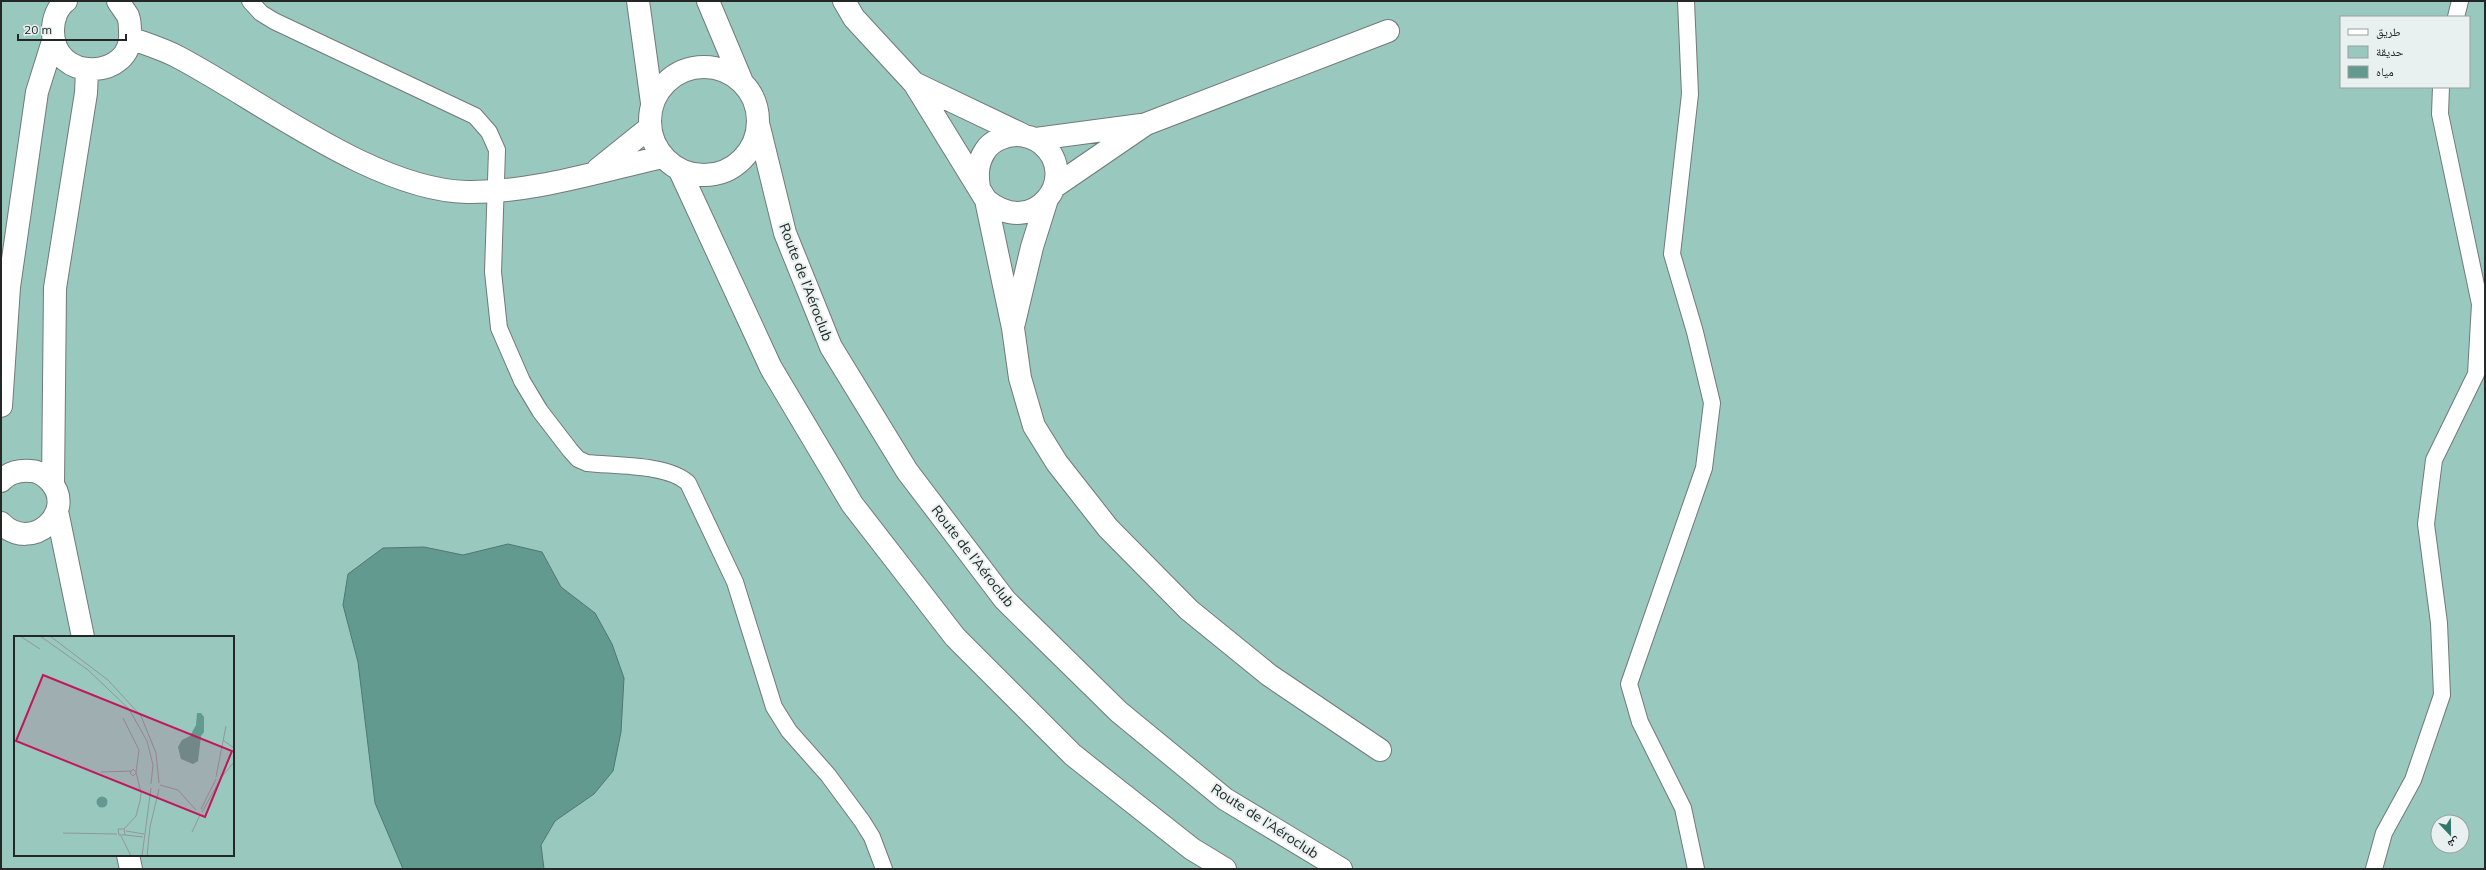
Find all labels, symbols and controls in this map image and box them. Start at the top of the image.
scale bar [18,16,126,42]
legend [2340,16,2470,88]
text: 20 m [24,22,52,37]
text: طريق [2376,24,2401,39]
text: حديقة [2376,44,2404,59]
text: مياه [2376,64,2394,79]
street label: Route de l’Aéroclub [775,221,837,343]
street label: Route de l’Aéroclub [928,501,1018,611]
inset map [14,636,234,856]
street label: Route de l’Aéroclub [1208,780,1322,862]
north arrow [2430,814,2470,854]
text: ش [2445,834,2462,852]

